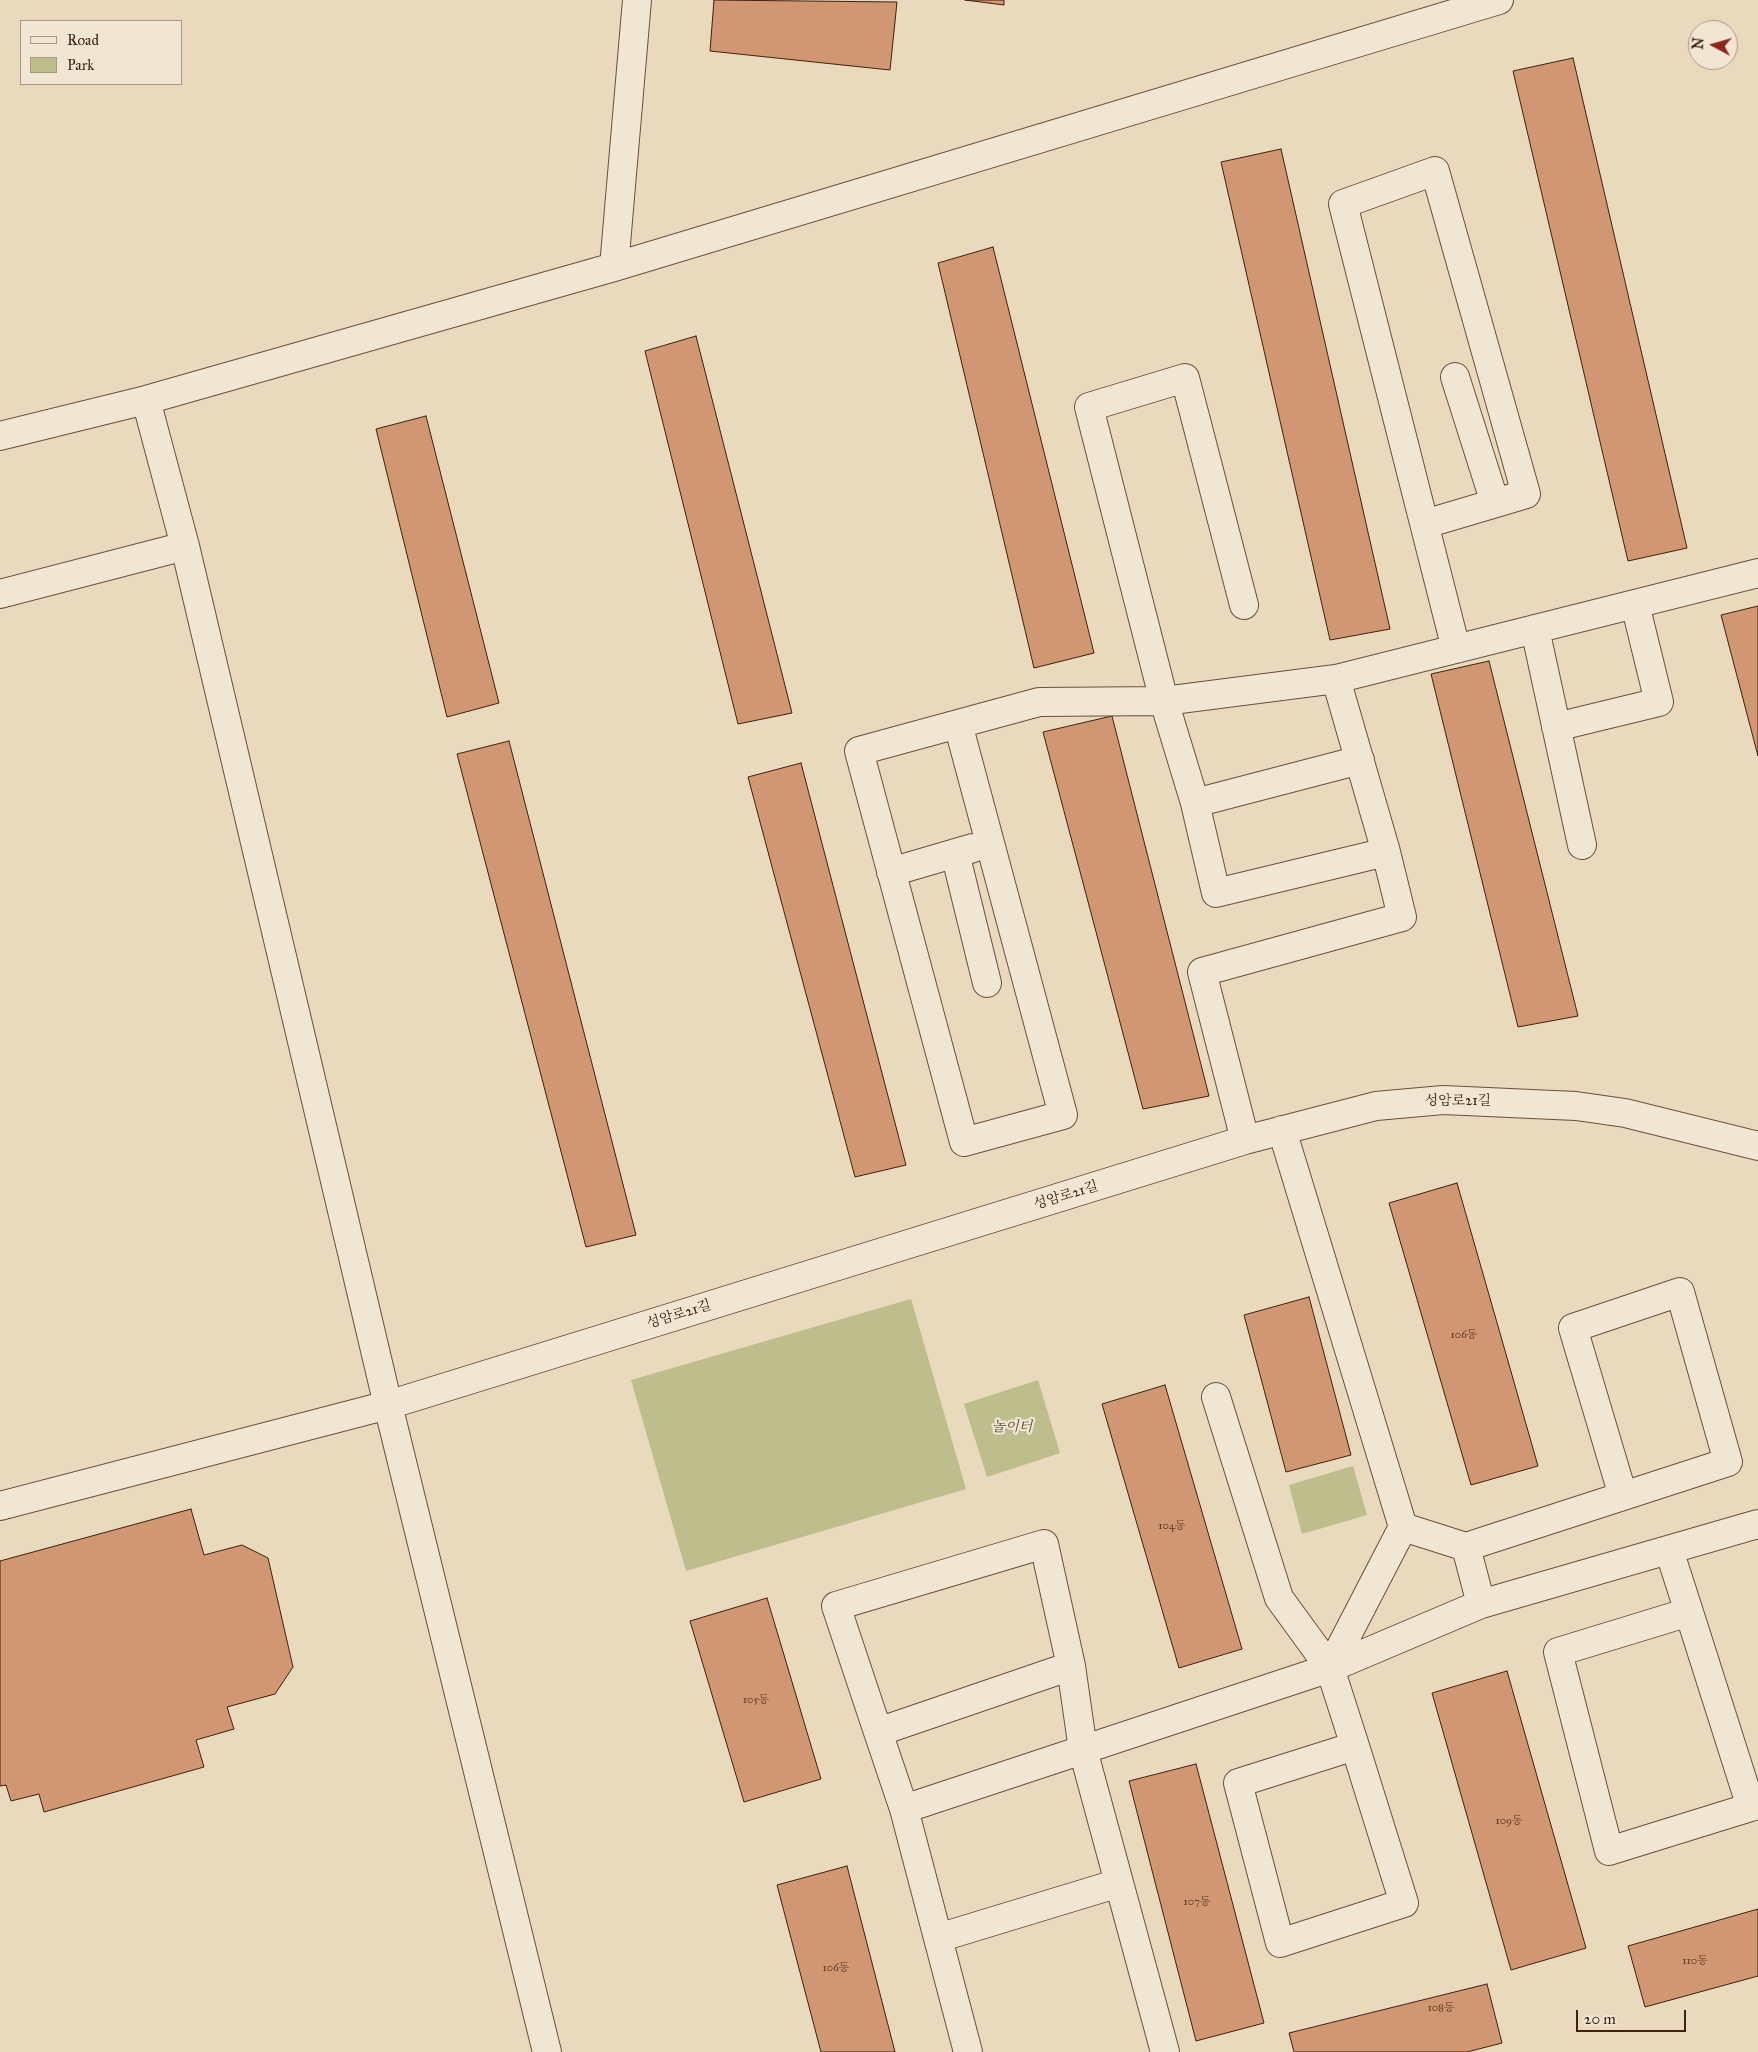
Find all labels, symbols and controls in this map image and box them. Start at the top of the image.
legend [20,20,182,85]
north arrow [1688,20,1738,70]
text: Road [67,31,99,49]
text: N [1690,37,1708,50]
text: Park [67,56,94,74]
street label: 성암로21길 [1425,1094,1491,1110]
street label: 성암로21길 [1032,1178,1100,1214]
street label: 성암로21길 [645,1297,713,1333]
house number: 106동 [1451,1328,1477,1342]
park label: 놀이터 [992,1420,1032,1436]
house number: 104동 [1158,1519,1186,1533]
house number: 105동 [743,1693,769,1707]
house number: 109동 [1495,1814,1523,1828]
house number: 107동 [1183,1895,1211,1909]
house number: 110동 [1682,1954,1708,1968]
house number: 106동 [823,1961,849,1975]
scale bar [1578,2000,1688,2032]
house number: 108동 [1427,2001,1455,2015]
text: 20 m [1584,2010,1616,2028]

